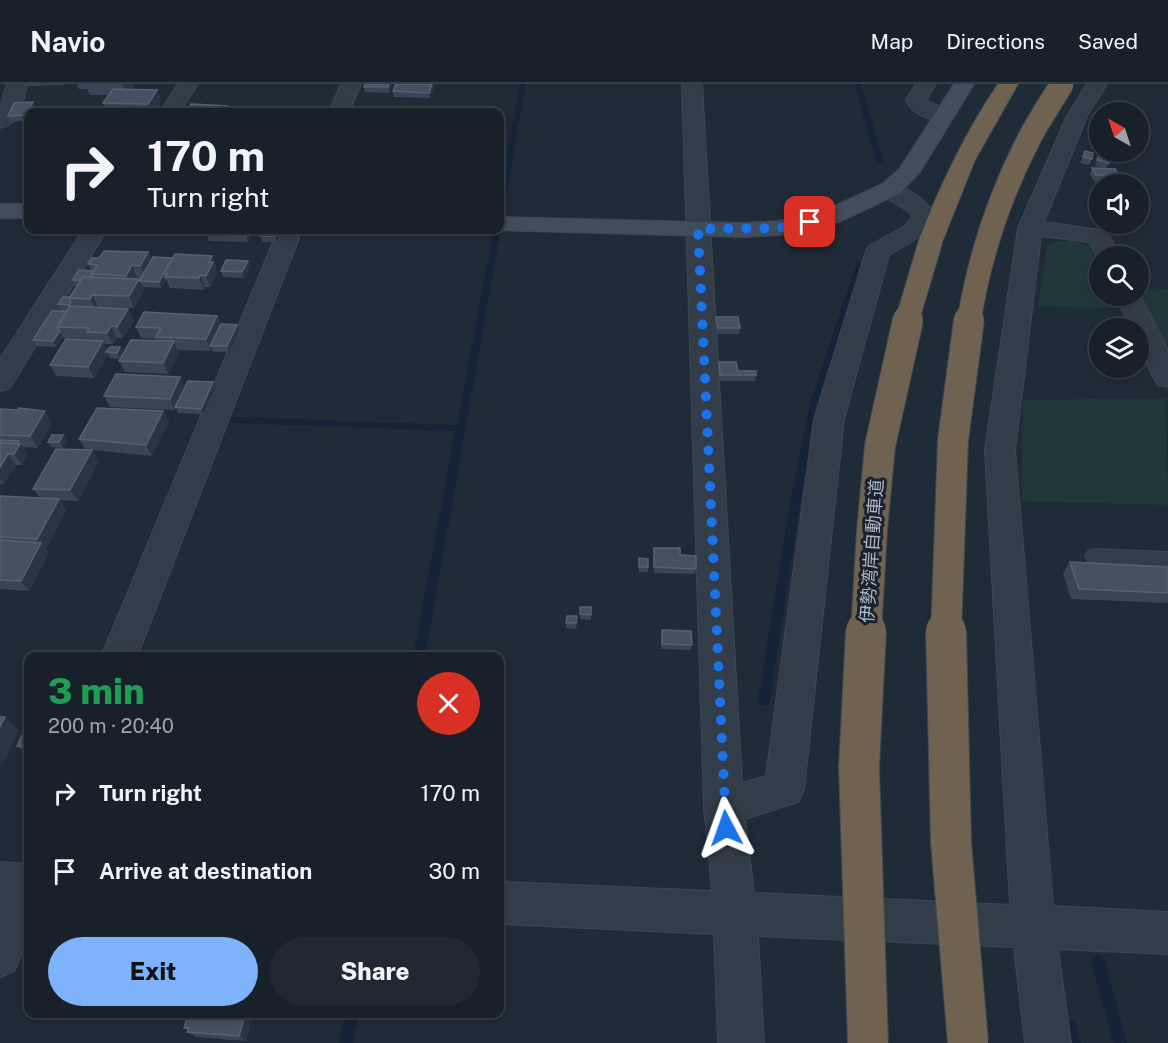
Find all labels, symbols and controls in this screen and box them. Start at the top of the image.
text: Navio [30,25,105,58]
text: Map [871,29,913,54]
text: Directions [946,29,1045,54]
text: Saved [1078,29,1138,54]
north arrow [1089,102,1149,162]
map controls [1089,102,1149,378]
text: 170 m [147,131,265,180]
icon: right [48,132,126,210]
button: sound [1089,174,1149,234]
text: Turn right [147,181,270,213]
pin [784,196,835,247]
icon: arrive [793,205,826,238]
button: search [1089,246,1149,306]
button: layers [1089,318,1149,378]
street label: 伊勢湾岸自動車道 [856,478,887,624]
text: 3 min [48,670,145,712]
button: close [417,672,480,735]
text: 200 m · 20:40 [48,714,174,738]
icon: right [48,777,81,810]
text: Turn right [99,780,202,806]
text: 170 m [420,780,480,806]
position arrow [694,796,758,860]
icon: arrive [48,855,81,888]
text: Arrive at destination [99,858,312,884]
text: 30 m [428,858,480,884]
button: Exit [48,937,258,1006]
button: Share [270,937,480,1006]

